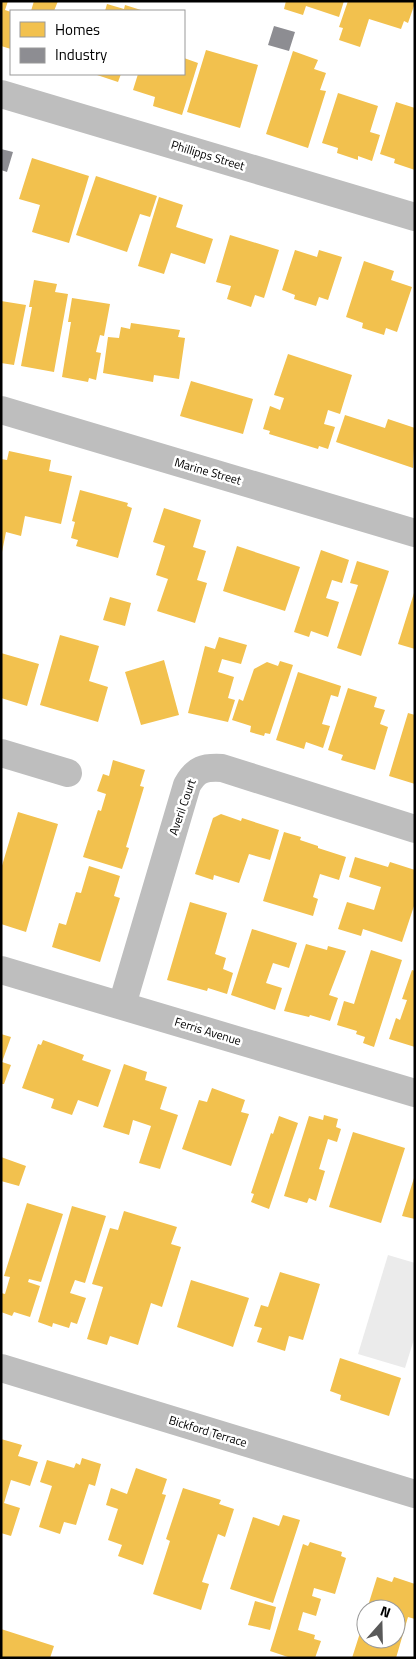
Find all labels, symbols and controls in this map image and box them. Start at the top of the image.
legend [10,10,185,75]
text: Homes [55,18,100,41]
text: Industry [55,43,107,66]
street label: Phillipps Street [169,135,248,175]
street label: Marine Street [172,452,245,490]
street label: Averil Court [164,776,201,838]
street label: Ferris Avenue [172,1012,244,1050]
street label: Bickford Terrace [166,1410,250,1452]
north arrow [356,1599,406,1649]
text: N [377,1600,394,1623]

